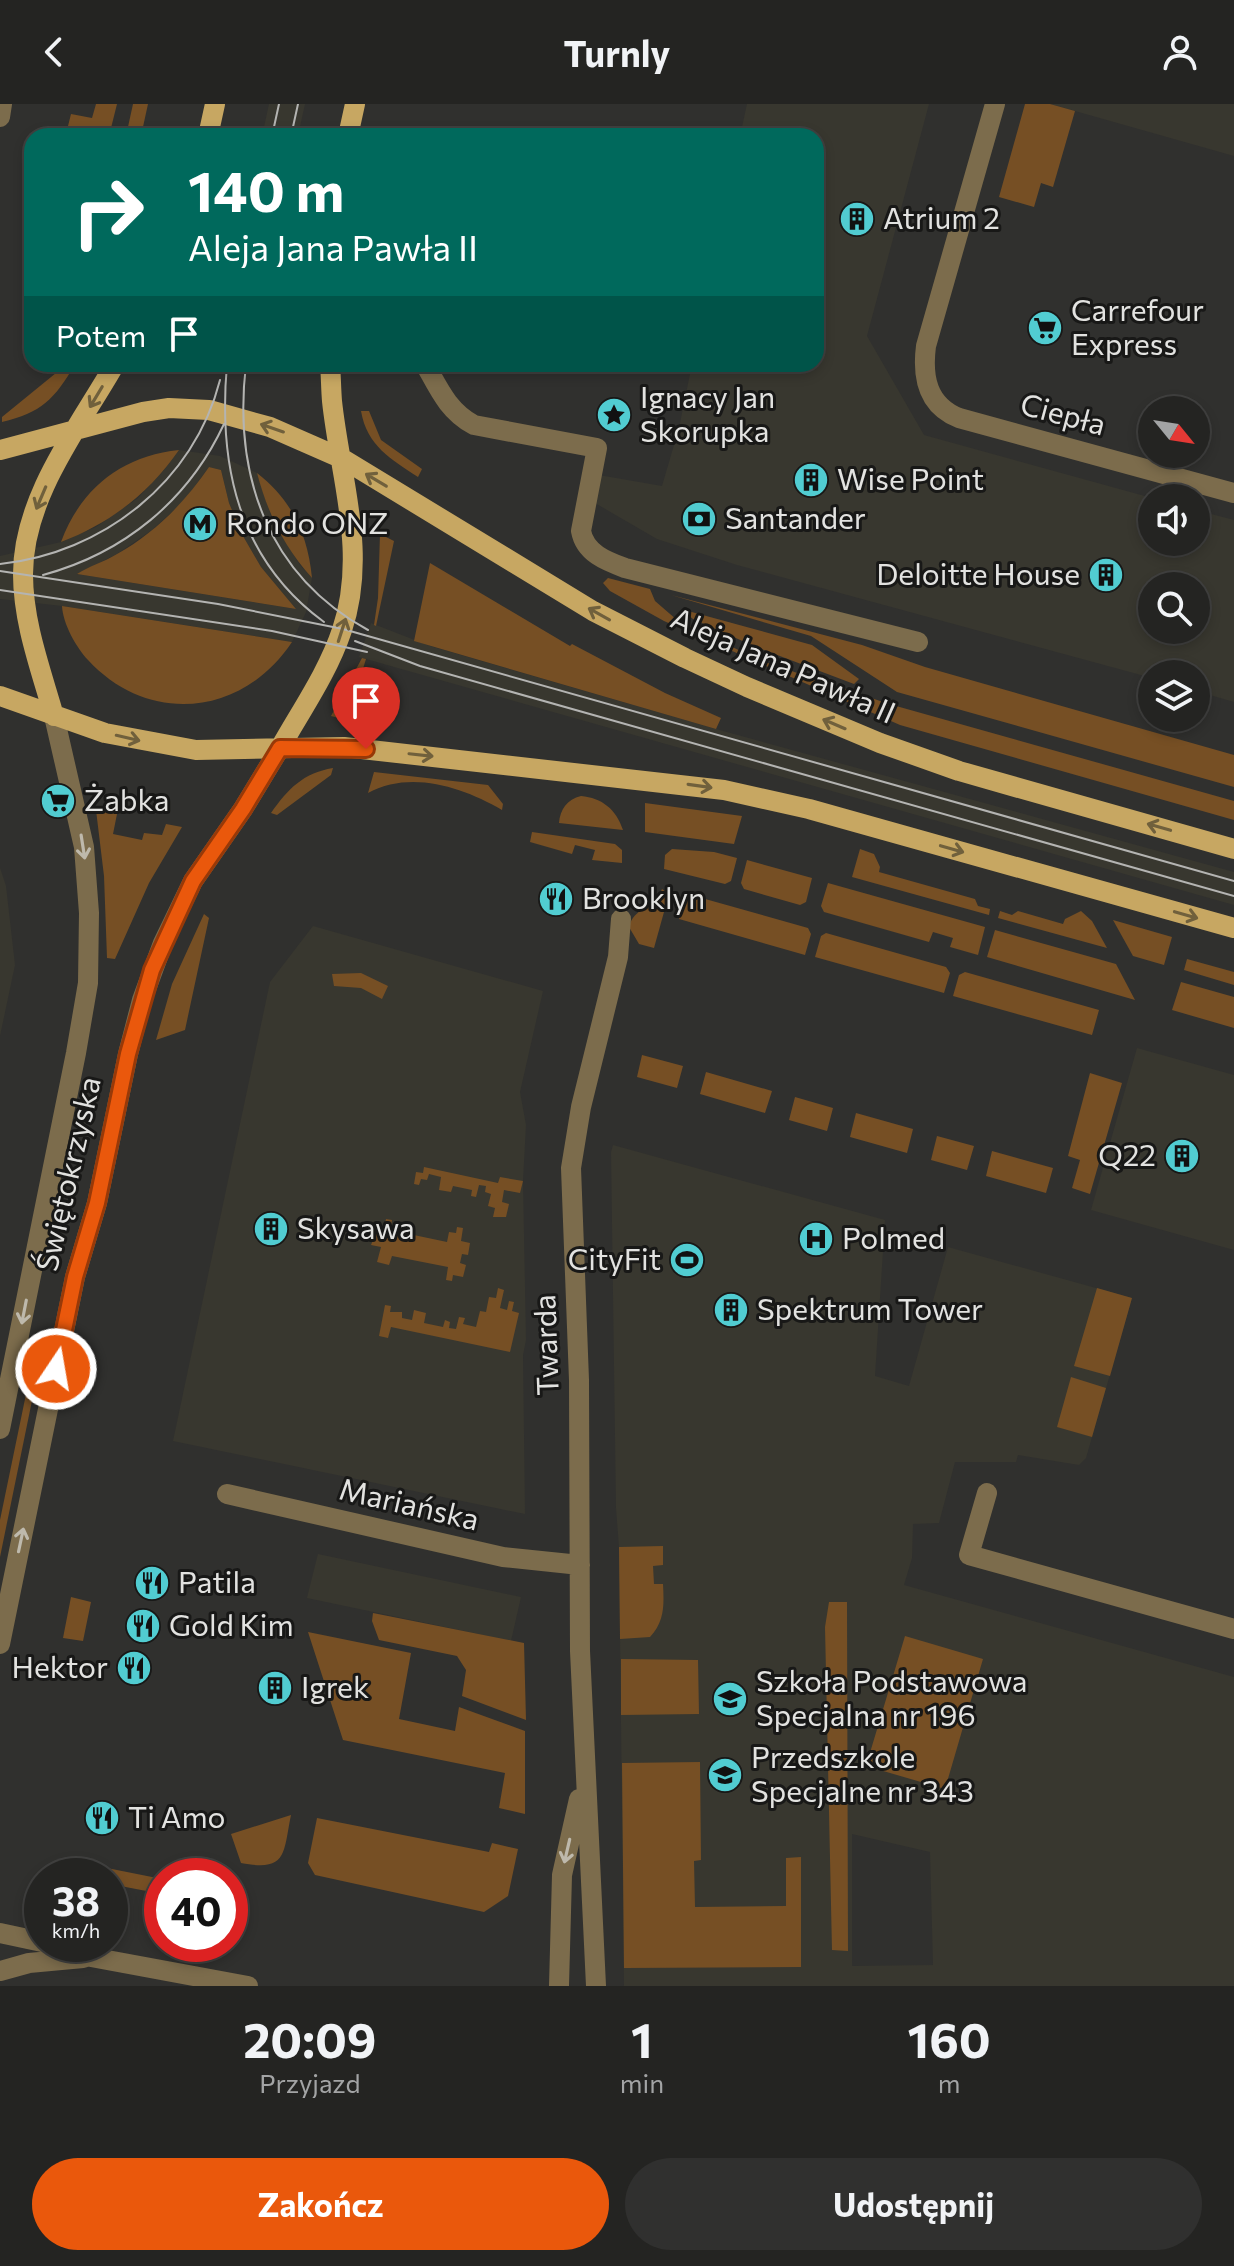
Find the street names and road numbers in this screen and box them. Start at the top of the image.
street label: Ciepła [1017,384,1110,442]
street label: Aleja Jana Pawła II [666,598,902,730]
street label: Świętokrzyska [26,1073,107,1274]
street label: Twarda [524,1294,565,1396]
street label: Mariańska [336,1469,483,1537]

